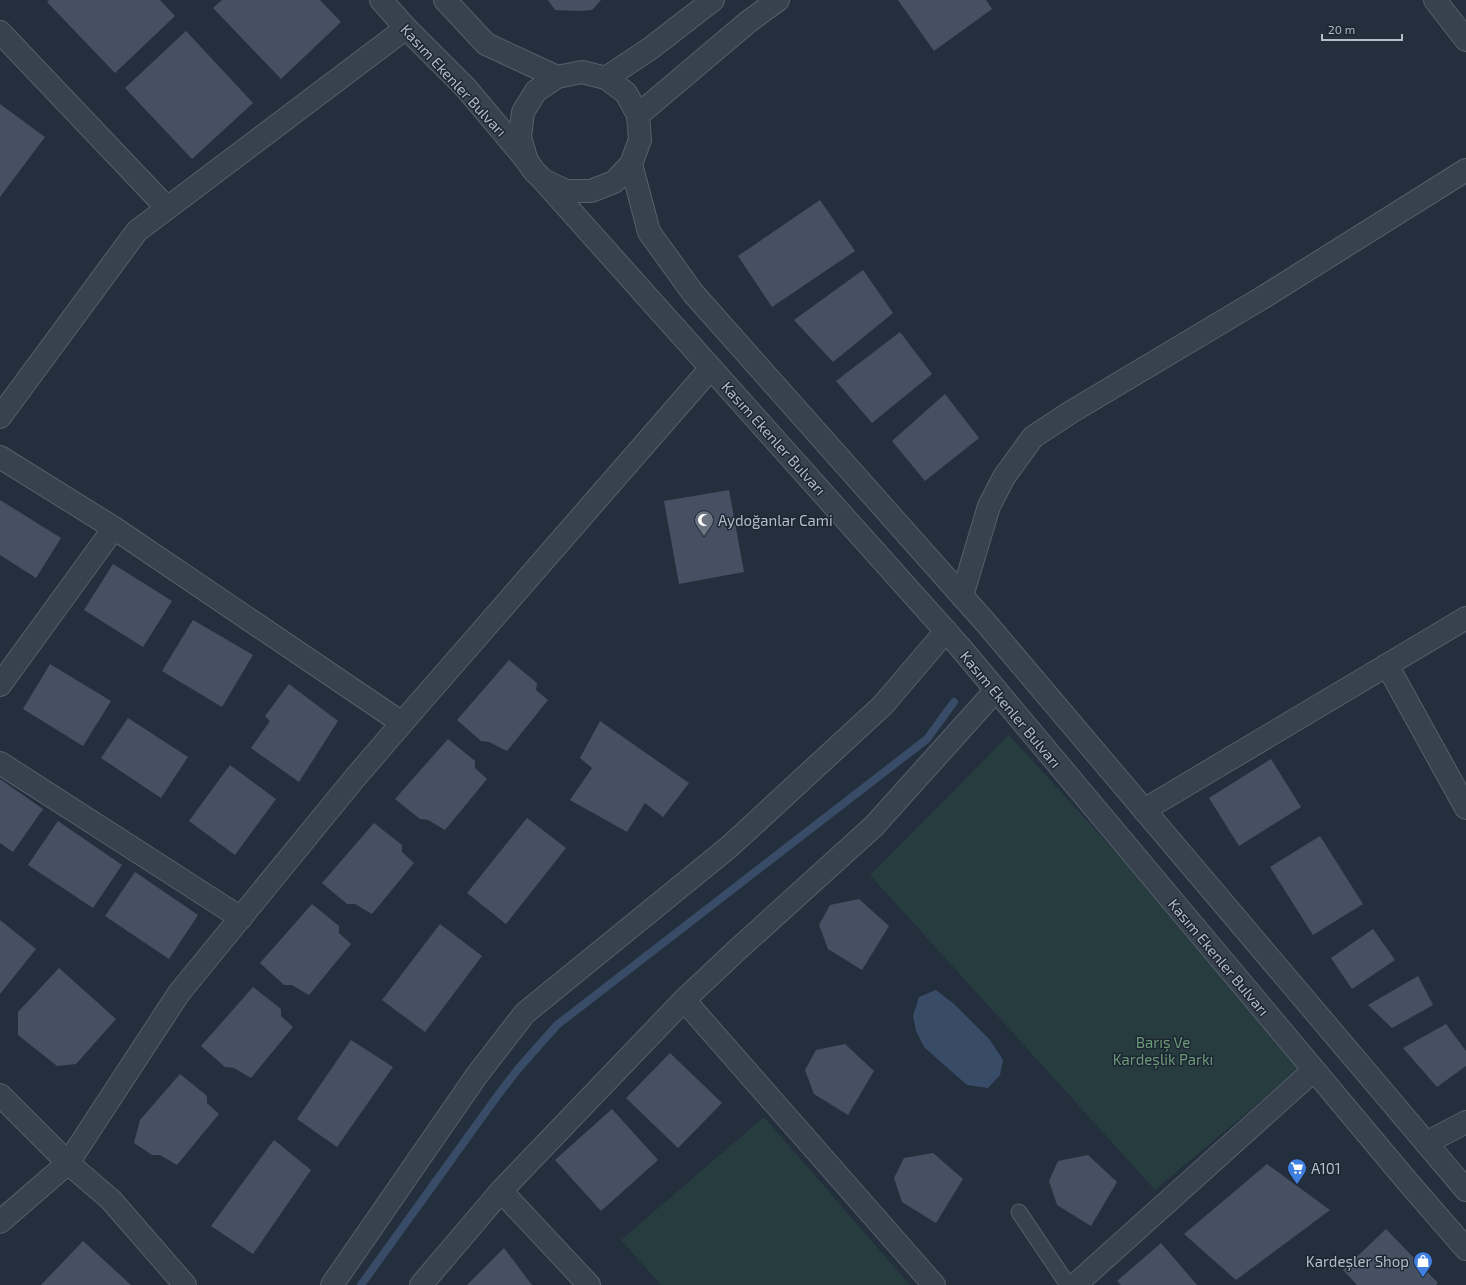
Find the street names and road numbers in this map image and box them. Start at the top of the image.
street label: Kasım Ekenler Bulvarı [397,20,511,140]
street label: Kasım Ekenler Bulvarı [718,377,830,499]
street label: Kasım Ekenler Bulvarı [957,647,1065,771]
street label: Kasım Ekenler Bulvarı [1165,895,1273,1019]

